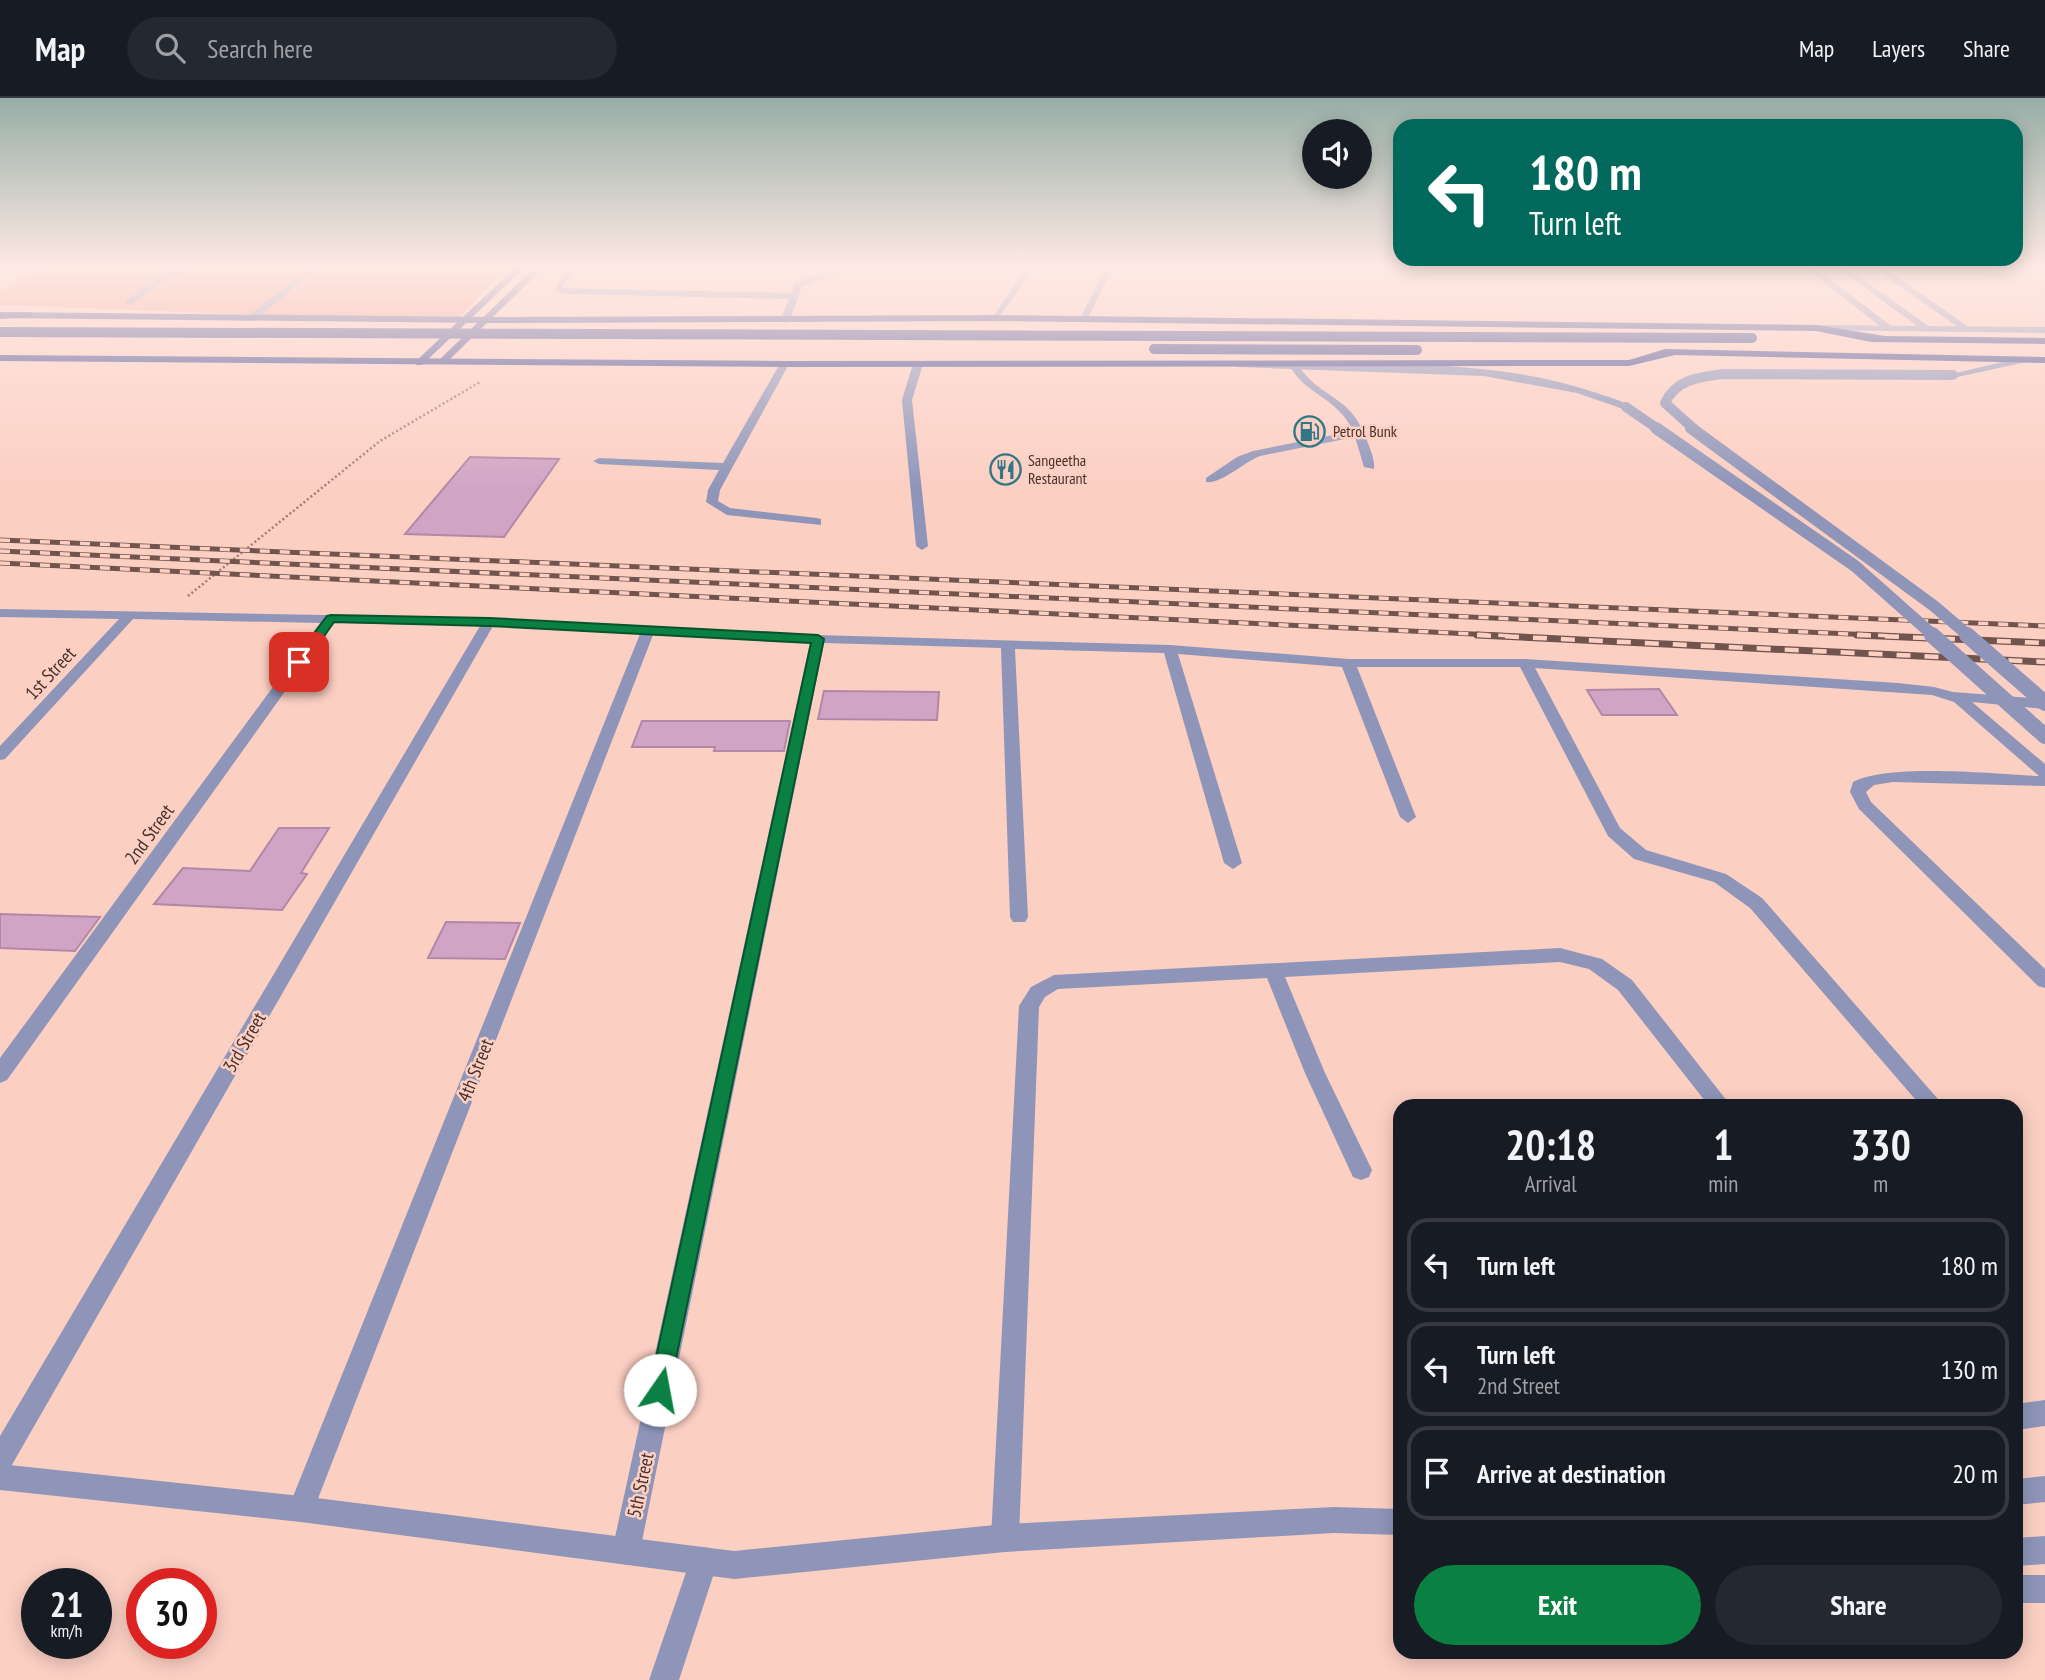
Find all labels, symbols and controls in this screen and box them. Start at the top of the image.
search box [127,17,617,80]
text: Map [35,27,85,70]
icon: search [151,29,189,67]
text: Search here [207,32,313,65]
text: Map [1799,33,1834,64]
text: Layers [1872,33,1925,64]
text: Share [1963,33,2010,64]
map controls [1302,119,1372,189]
button: sound [1302,119,1372,189]
text: 180 m [1529,140,1642,204]
icon: left [1414,147,1505,238]
text: Turn left [1529,202,1621,244]
fuel station icon: Petrol Bunk [1293,414,1327,448]
place label: Petrol Bunk [1333,421,1398,441]
place label: Sangeetha Restaurant [1028,450,1088,488]
restaurant icon: Sangeetha Restaurant [988,452,1022,486]
pin [269,632,329,692]
street label: 1st Street [20,641,81,704]
icon: arrive [280,643,318,681]
street label: 2nd Street [119,799,179,869]
street label: 3rd Street [217,1007,271,1076]
street label: 4th Street [452,1034,499,1105]
text: 20:18 [1505,1117,1596,1172]
text: 1 [1713,1117,1733,1172]
text: 330 [1851,1117,1911,1172]
text: Arrival [1525,1169,1577,1198]
text: min [1708,1169,1738,1198]
text: m [1873,1169,1888,1198]
icon: left [1418,1246,1456,1284]
text: Turn left [1477,1249,1555,1282]
text: 180 m [1940,1249,1998,1282]
text: Turn left [1477,1338,1555,1371]
icon: left [1418,1350,1456,1388]
position arrow [623,1353,697,1427]
text: 130 m [1940,1353,1998,1386]
text: 2nd Street [1477,1371,1560,1400]
street label: 5th Street [621,1450,659,1520]
icon: arrive [1418,1454,1456,1492]
text: Arrive at destination [1477,1457,1666,1490]
text: 20 m [1952,1457,1998,1490]
button: Exit [1414,1565,1701,1645]
button: Share [1715,1565,2002,1645]
speed limit sign: 30 [126,1568,217,1659]
text: 21 [50,1581,83,1627]
text: km/h [51,1619,82,1642]

